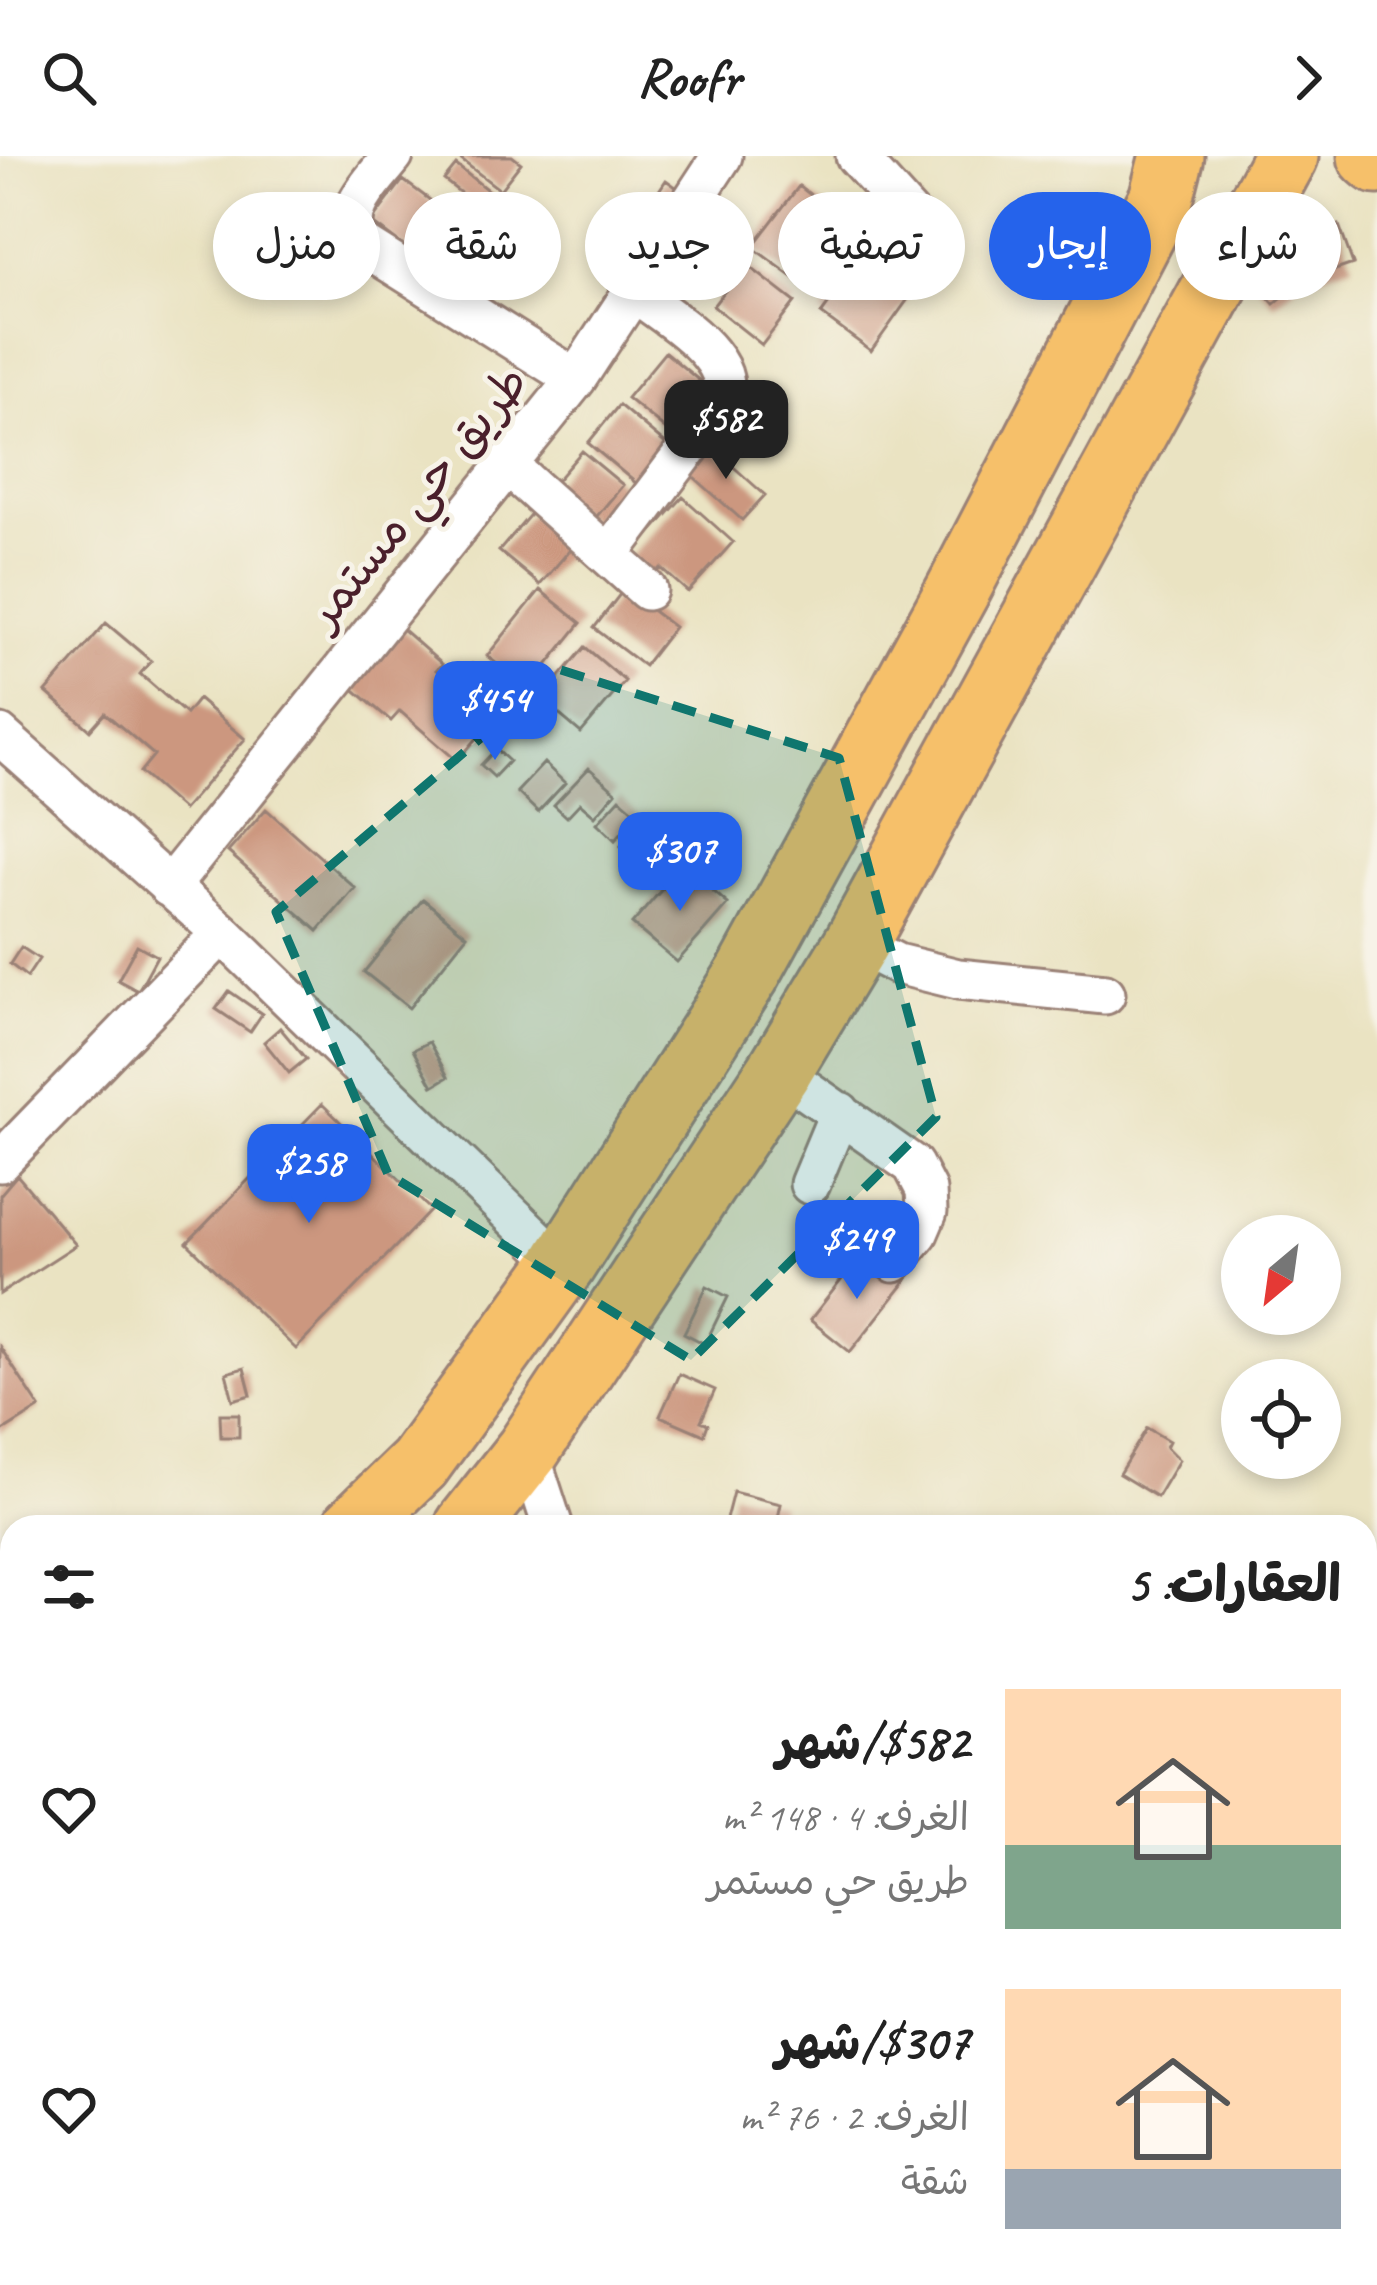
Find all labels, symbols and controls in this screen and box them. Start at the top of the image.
text: Roofr [637,44,740,112]
icon: search [36,45,102,111]
icon: forward [1275,45,1341,111]
chip: منزل [213,192,380,300]
chip: شقة [404,192,561,300]
chip: جديد [585,192,754,300]
chip: تصفية [778,192,965,300]
chip: إيجار [989,192,1151,300]
chip: شراء [1175,192,1341,300]
street label: طريق حي مستمر [290,353,550,651]
pin: $582 [655,380,797,482]
text: $582 [691,394,761,443]
pin: $454 [424,661,566,763]
text: $454 [460,675,530,724]
pin: $307 [609,812,751,914]
text: $307 [645,826,715,875]
pin: $258 [238,1124,380,1226]
text: $258 [274,1138,344,1187]
pin: $249 [786,1200,928,1302]
text: $249 [822,1214,892,1263]
north arrow [1221,1215,1341,1335]
map controls [1221,1215,1341,1479]
button: locate [1221,1359,1341,1479]
text: العقارات: 5 [1126,1552,1341,1616]
icon: filters [36,1554,102,1620]
text: $582/شهر [776,1710,969,1774]
icon: home [1101,1737,1245,1881]
icon: heart [36,1776,102,1842]
text: الغرف: 4 · 148 m² [722,1793,969,1842]
text: طريق حي مستمر [707,1857,969,1906]
text: $307/شهر [776,2010,969,2074]
icon: home [1101,2037,1245,2181]
icon: heart [36,2076,102,2142]
text: الغرف: 2 · 76 m² [739,2093,969,2142]
text: شقة [901,2157,969,2206]

